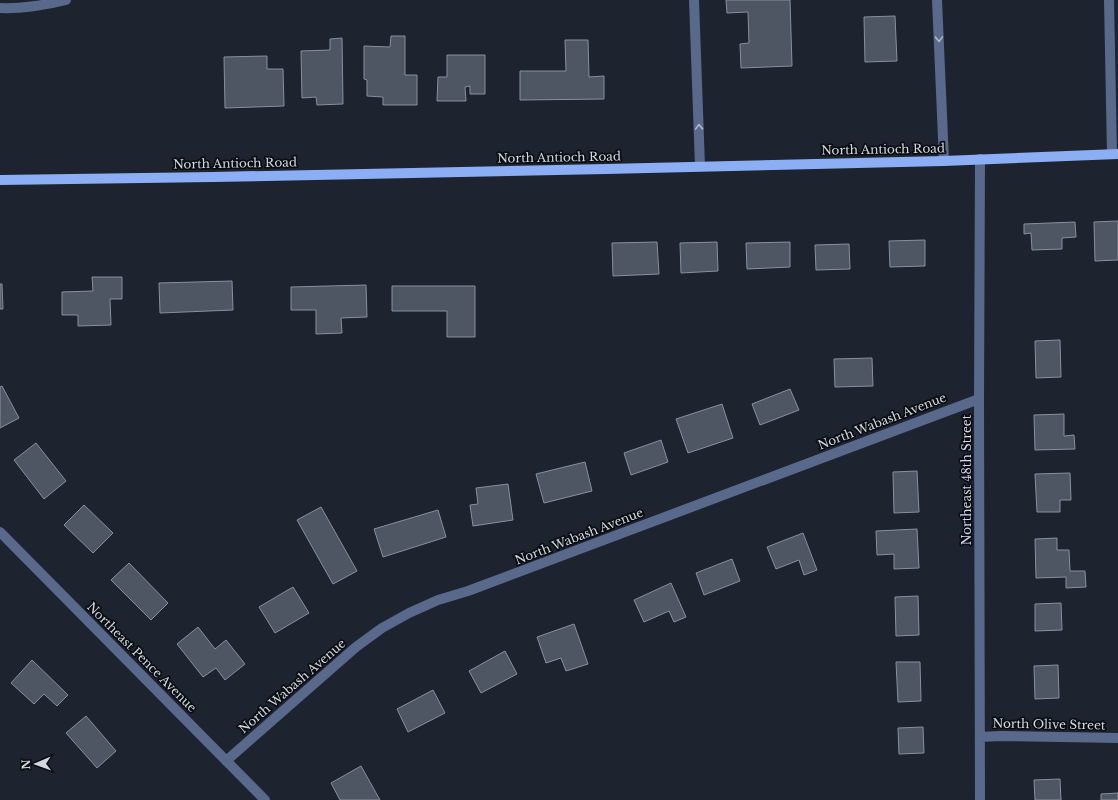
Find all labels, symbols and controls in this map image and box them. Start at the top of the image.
one-way arrow [935,36,943,42]
one-way arrow [695,124,704,130]
street label: North Antioch Road [821,140,945,158]
street label: North Antioch Road [497,148,621,166]
street label: North Antioch Road [173,154,297,172]
street label: North Wabash Avenue [816,390,948,452]
street label: Northeast 48th Street [959,414,974,545]
street label: North Wabash Avenue [513,505,645,567]
street label: Northeast Pence Avenue [84,599,200,715]
street label: North Wabash Avenue [236,636,348,736]
street label: North Olive Street [992,716,1106,732]
north arrow [16,744,56,784]
text: N [19,758,33,770]

